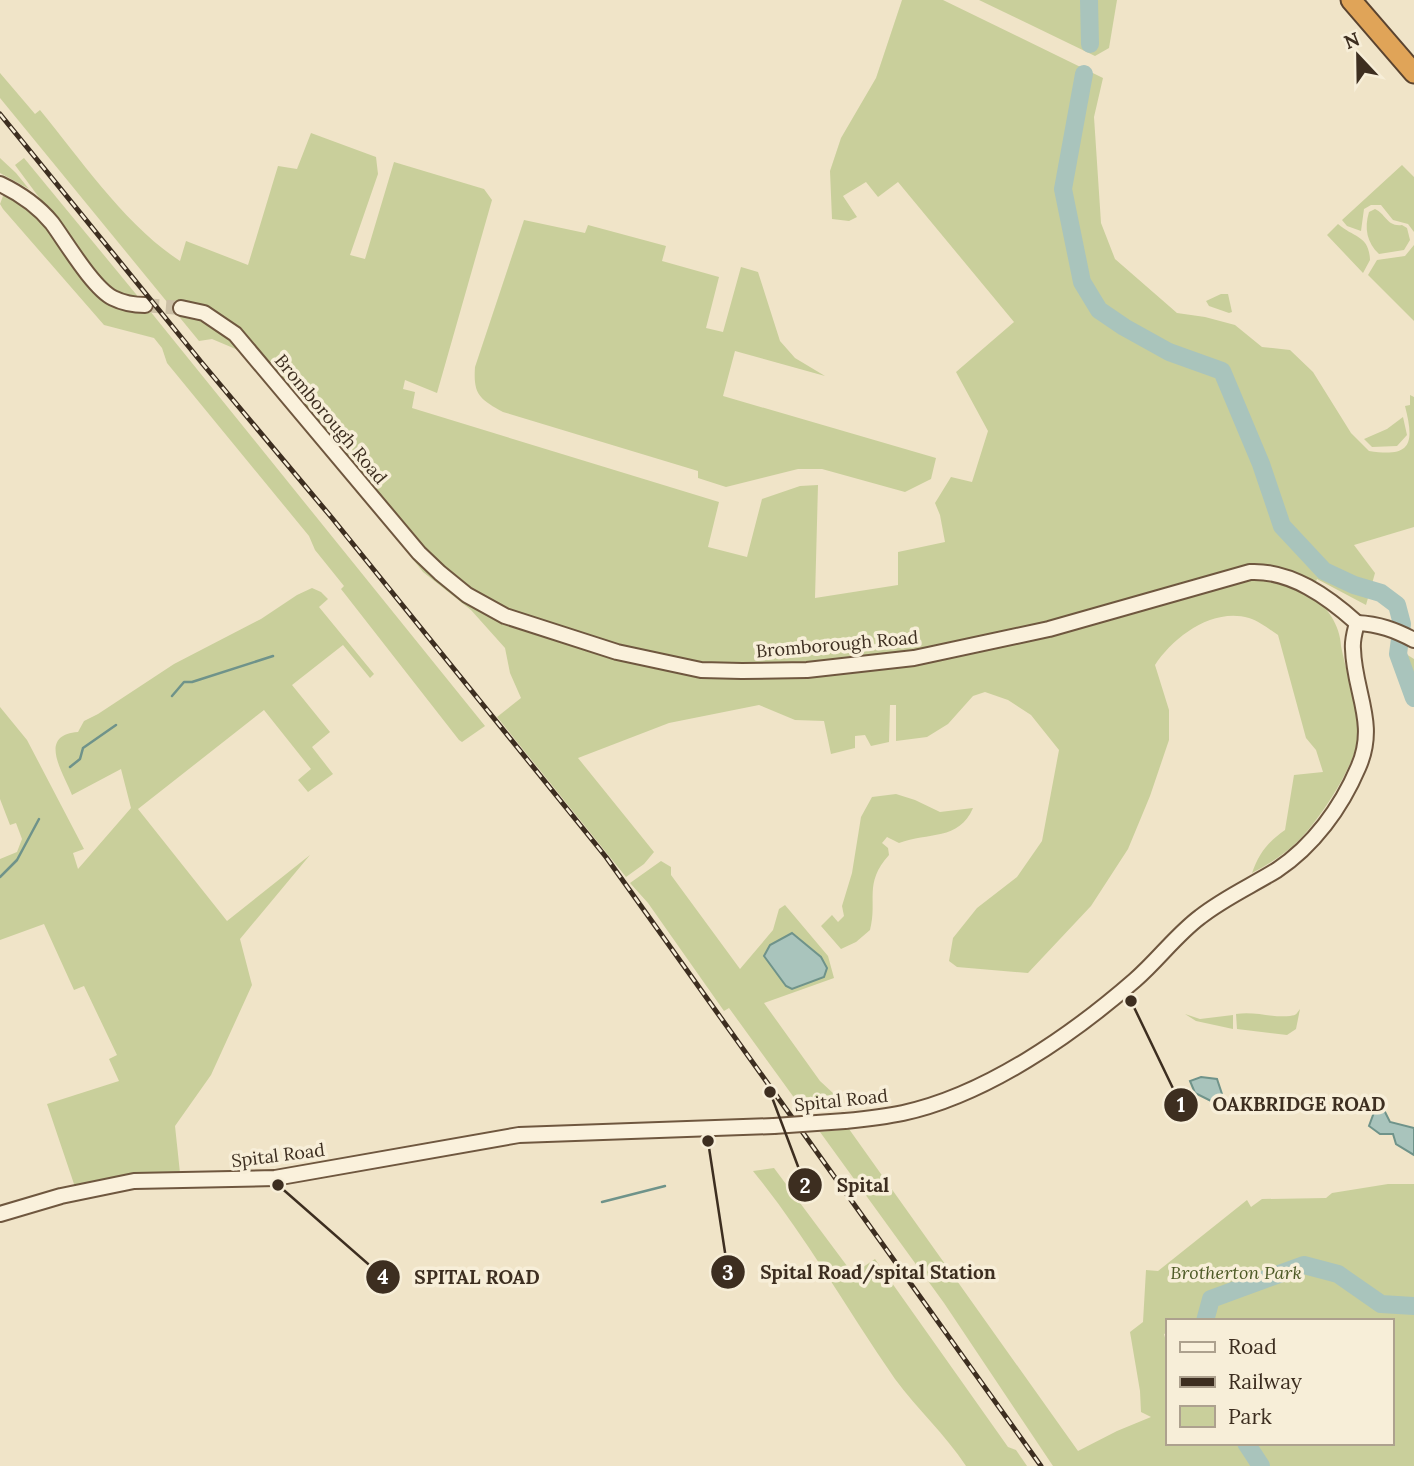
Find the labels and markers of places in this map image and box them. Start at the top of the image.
callout: OAKBRIDGE ROAD [1163,1085,1399,1125]
callout: Spital [788,1165,903,1205]
callout: Spital Road/spital Station [711,1252,1009,1292]
callout: SPITAL ROAD [365,1257,554,1297]

